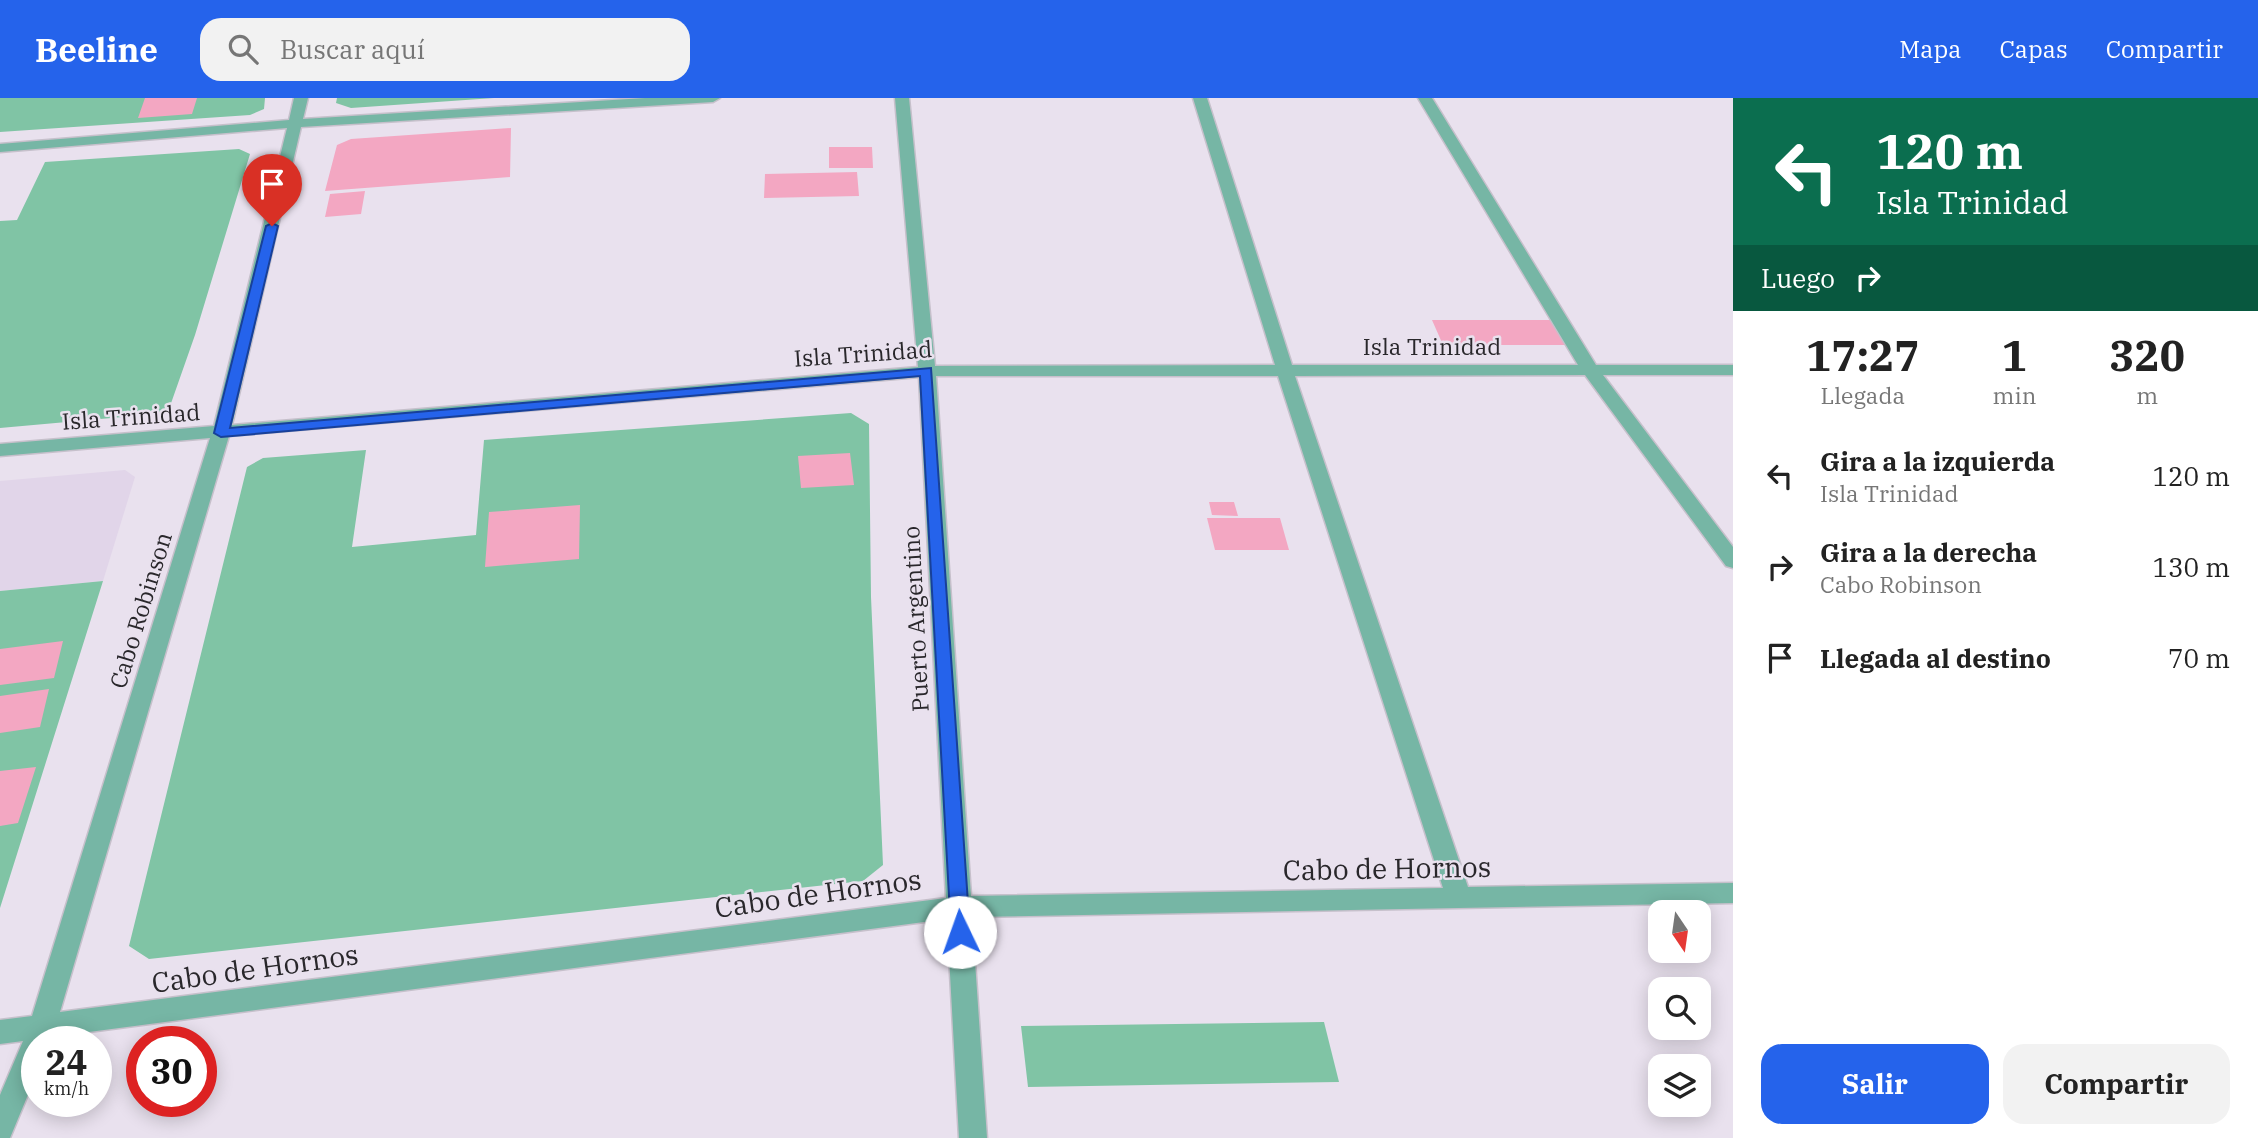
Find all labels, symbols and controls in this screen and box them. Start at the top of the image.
search box [200,18,690,81]
text: Beeline [35,28,158,71]
icon: search [224,30,262,68]
text: Buscar aquí [280,32,425,66]
text: Mapa [1899,33,1961,65]
text: Capas [1999,33,2068,65]
text: Compartir [2106,33,2223,65]
text: 120 m [1876,119,2023,182]
icon: left [1761,126,1852,217]
pin [242,154,302,226]
icon: arrive [253,165,291,203]
text: Isla Trinidad [1876,181,2069,223]
icon: right [1849,259,1887,297]
text: Luego [1761,261,1835,295]
text: 17:27 [1806,328,1920,383]
text: 1 [2002,328,2027,383]
text: 320 [2109,328,2185,383]
street label: Isla Trinidad [1363,331,1501,361]
street label: Isla Trinidad [793,333,933,373]
text: Llegada [1821,380,1905,410]
text: min [1993,380,2036,410]
text: m [2136,380,2158,410]
street label: Isla Trinidad [61,396,201,436]
text: Gira a la izquierda [1820,444,2055,478]
icon: left [1761,457,1799,495]
text: 120 m [2152,459,2230,493]
text: Isla Trinidad [1820,478,1959,508]
street label: Puerto Argentino [895,525,935,713]
street label: Cabo Robinson [102,528,178,692]
text: Gira a la derecha [1820,535,2037,569]
icon: right [1761,548,1799,586]
text: 130 m [2152,550,2230,584]
text: Cabo Robinson [1820,569,1982,599]
icon: arrive [1761,639,1799,677]
text: Llegada al destino [1820,641,2051,675]
text: 70 m [2168,641,2230,675]
street label: Cabo de Hornos [1283,848,1491,888]
street label: Cabo de Hornos [712,860,924,926]
position arrow [923,895,997,969]
north arrow [1648,900,1712,962]
map controls [1648,900,1711,1117]
street label: Cabo de Hornos [149,935,361,1001]
button: search [1648,977,1711,1040]
speed limit sign: 30 [126,1026,217,1117]
text: 24 [45,1039,88,1085]
button: Salir [1761,1044,1989,1124]
button: Compartir [2003,1044,2230,1124]
button: layers [1648,1054,1711,1117]
text: km/h [44,1077,89,1100]

